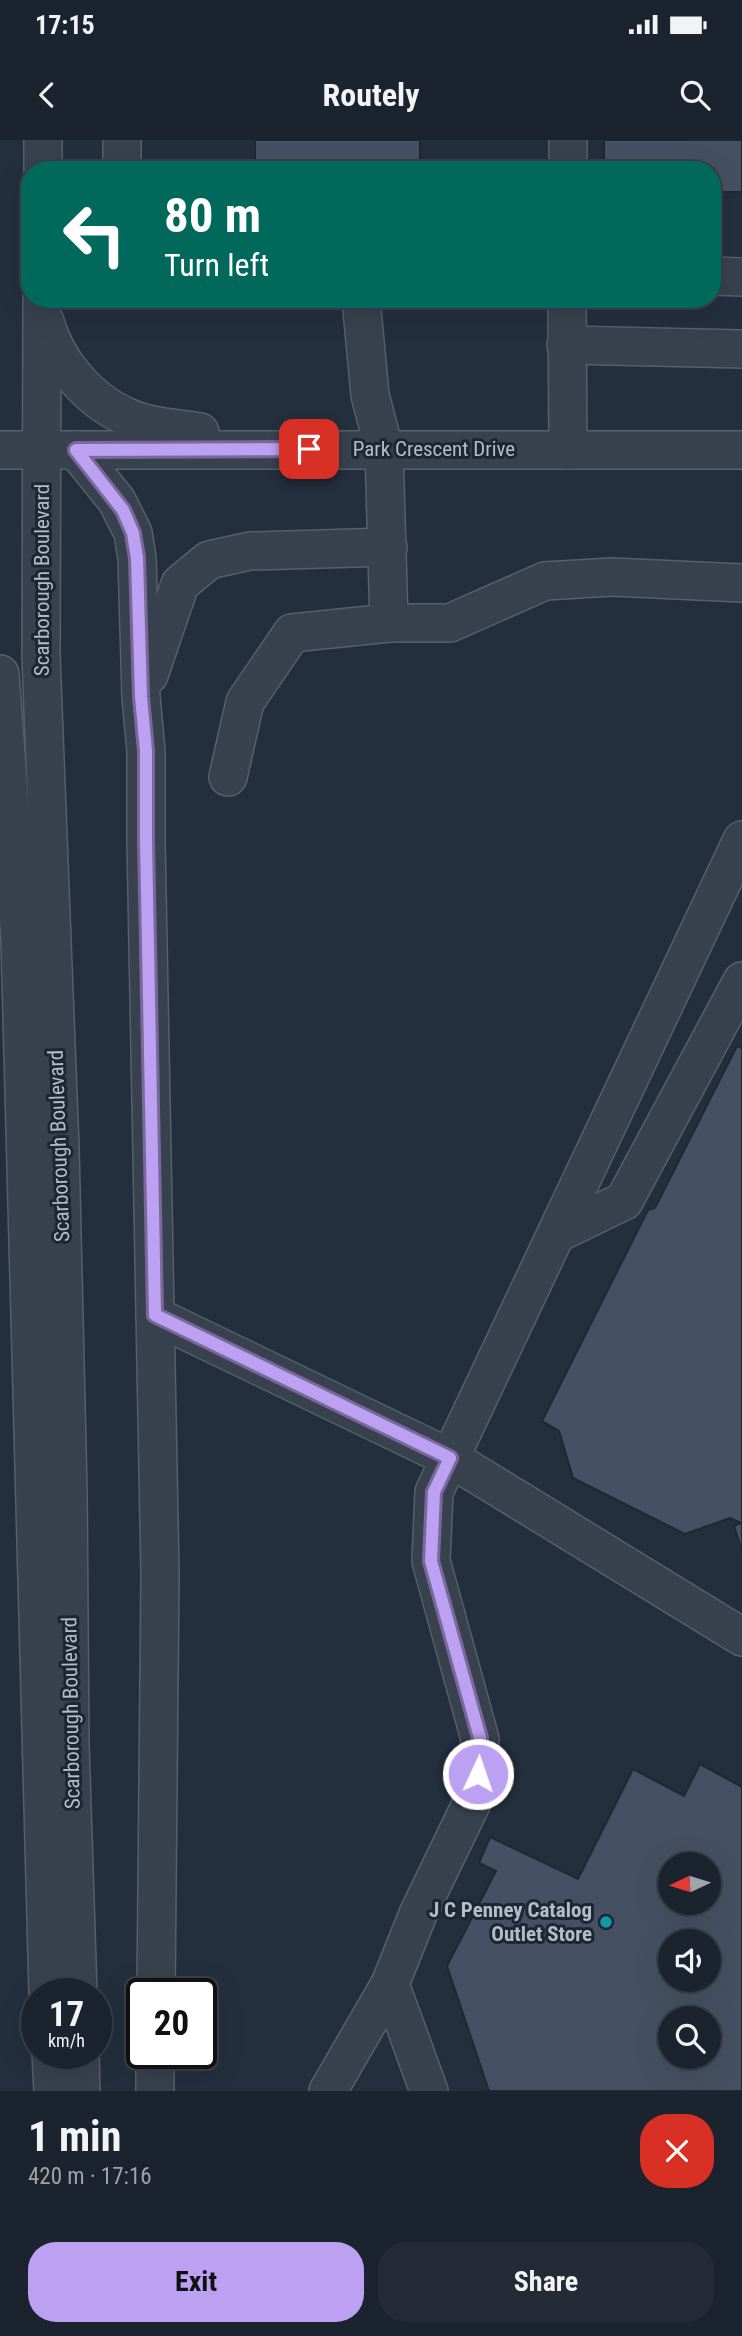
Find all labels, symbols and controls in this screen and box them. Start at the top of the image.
text: 17:15 [35,10,95,40]
icon: back [28,76,66,114]
text: Routely [323,76,419,114]
icon: search [676,76,714,114]
text: 80 m [164,187,261,244]
icon: left [49,189,140,280]
text: Turn left [164,246,269,284]
pin [279,419,339,479]
icon: arrive [290,430,328,468]
street label: Park Crescent Drive [353,437,515,461]
street label: Scarborough Boulevard [30,484,54,676]
street label: Scarborough Boulevard [44,1049,74,1243]
street label: Scarborough Boulevard [57,1617,85,1809]
position arrow [441,1737,515,1811]
north arrow [658,1852,721,1914]
map controls [658,1852,721,2069]
place label: J C Penney Catalog Outlet Store [429,1898,592,1946]
marker: J C Penney Catalog Outlet Store [598,1914,614,1930]
button: sound [658,1929,721,1992]
speed limit sign: 20 [126,1978,217,2069]
text: 17 [49,1994,84,2035]
button: search [658,2006,721,2069]
text: km/h [48,2030,85,2051]
text: 1 min [28,2112,121,2161]
button: close [640,2114,714,2188]
text: 420 m · 17:16 [28,2163,152,2190]
button: Exit [28,2242,364,2322]
button: Share [378,2242,714,2322]

